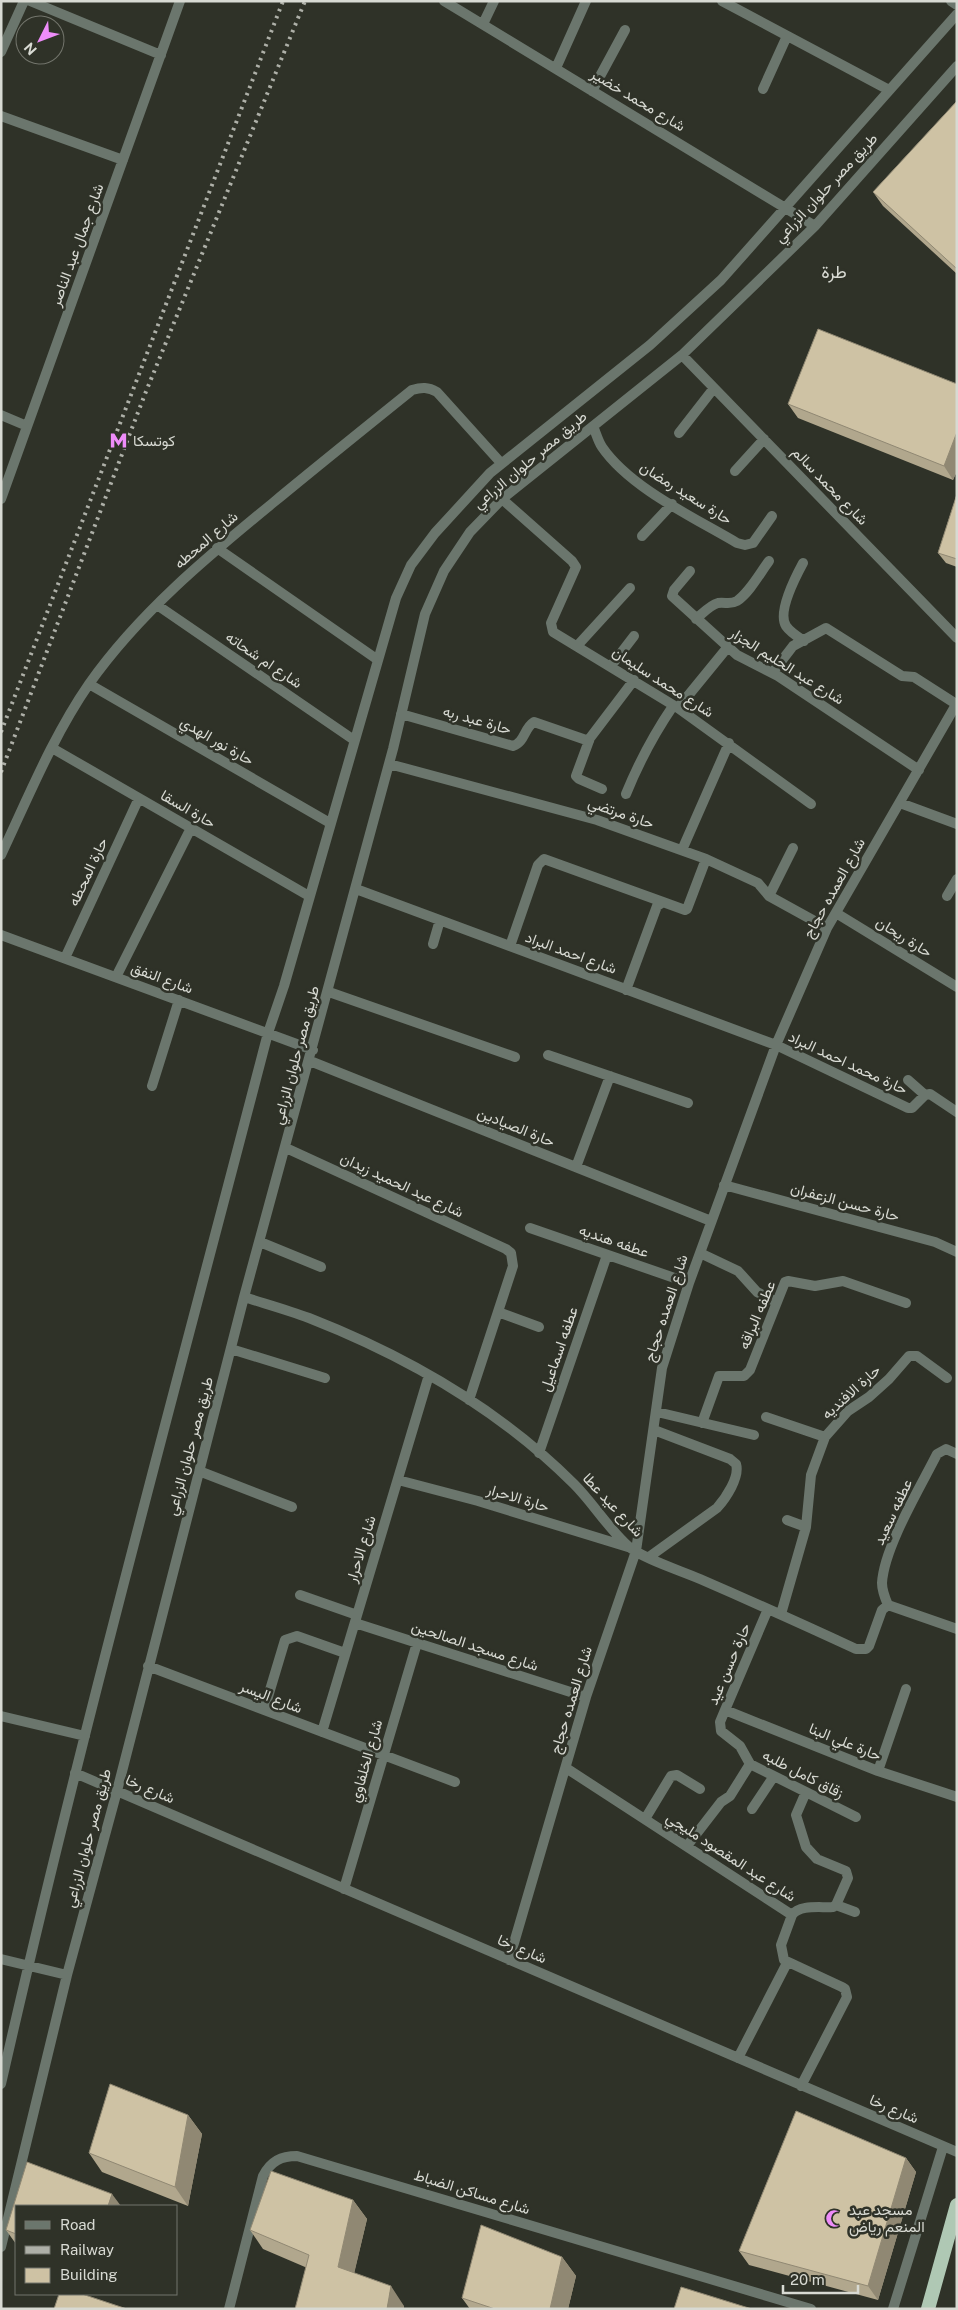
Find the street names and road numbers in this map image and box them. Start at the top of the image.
street label: شارع محمد خضير [586,64,689,137]
street label: طريق مصر حلوان الزراعي [771,129,884,249]
street label: شارع جمال عبد الناصر [46,181,110,310]
street label: طريق مصر حلوان الزراعي [469,407,593,516]
street label: شارع محمد سالم [787,443,872,530]
street label: حارة سعيد رمضان [637,458,735,528]
street label: شارع المحطه [171,507,243,574]
street label: شارع عبد الحليم الجزار [725,623,848,710]
street label: شارع ام شحاته [221,628,306,694]
street label: شارع محمد سليمان [608,643,717,723]
street label: حارة عبد ربه [441,702,513,738]
street label: حارة نور الهدي [175,713,257,773]
street label: حارة السقا [157,786,219,832]
street label: حارة مرتضي [584,793,656,836]
street label: حارة المحطه [64,835,112,909]
street label: شارع العمده حجاج [799,835,871,942]
street label: حارة ريحان [873,913,935,961]
street label: شارع احمد البراد [522,928,619,980]
street label: شارع النفق [128,959,196,999]
street label: طريق مصر حلوان الزراعي [269,983,327,1127]
street label: حارة محمد احمد البراد [786,1028,910,1098]
street label: حارة الصيادين [474,1103,557,1152]
street label: شارع عبد الحميد زيدان [337,1149,466,1223]
street label: حارة حسن الزعفران [788,1179,901,1226]
street label: عطفه هنديه [577,1221,651,1261]
street label: شارع العمده حجاج [640,1252,694,1364]
street label: عطفه البراقه [735,1278,780,1352]
street label: عطفه اسماعيل [536,1304,582,1394]
street label: حارة الافنديه [818,1361,884,1423]
street label: طريق مصر حلوان الزراعي [163,1374,221,1518]
street label: شارع عيد عطا [577,1469,647,1542]
street label: عطفه سعيد [870,1476,916,1548]
street label: حارة الاحرار [484,1480,551,1516]
street label: شارع الاحرار [342,1513,382,1586]
street label: شارع مسجد الصالحين [409,1617,541,1677]
street label: حارة حسن عيد [704,1620,755,1708]
street label: شارع العمده حجاج [546,1644,598,1757]
street label: شارع اليسر [236,1677,305,1719]
street label: شارع الخلفاوي [346,1717,390,1806]
street label: حارة علي البنا [805,1719,884,1768]
street label: زقاق كامل طلبه [759,1746,847,1802]
street label: طريق مصر حلوان الزراعي [61,1766,119,1910]
street label: شارع رخا [122,1771,177,1809]
street label: شارع عبد المقصود مليجي [661,1808,799,1909]
street label: شارع رخا [494,1931,549,1969]
street label: شارع رخا [866,2091,921,2129]
street label: شارع مساكن الضباط [411,2166,532,2220]

